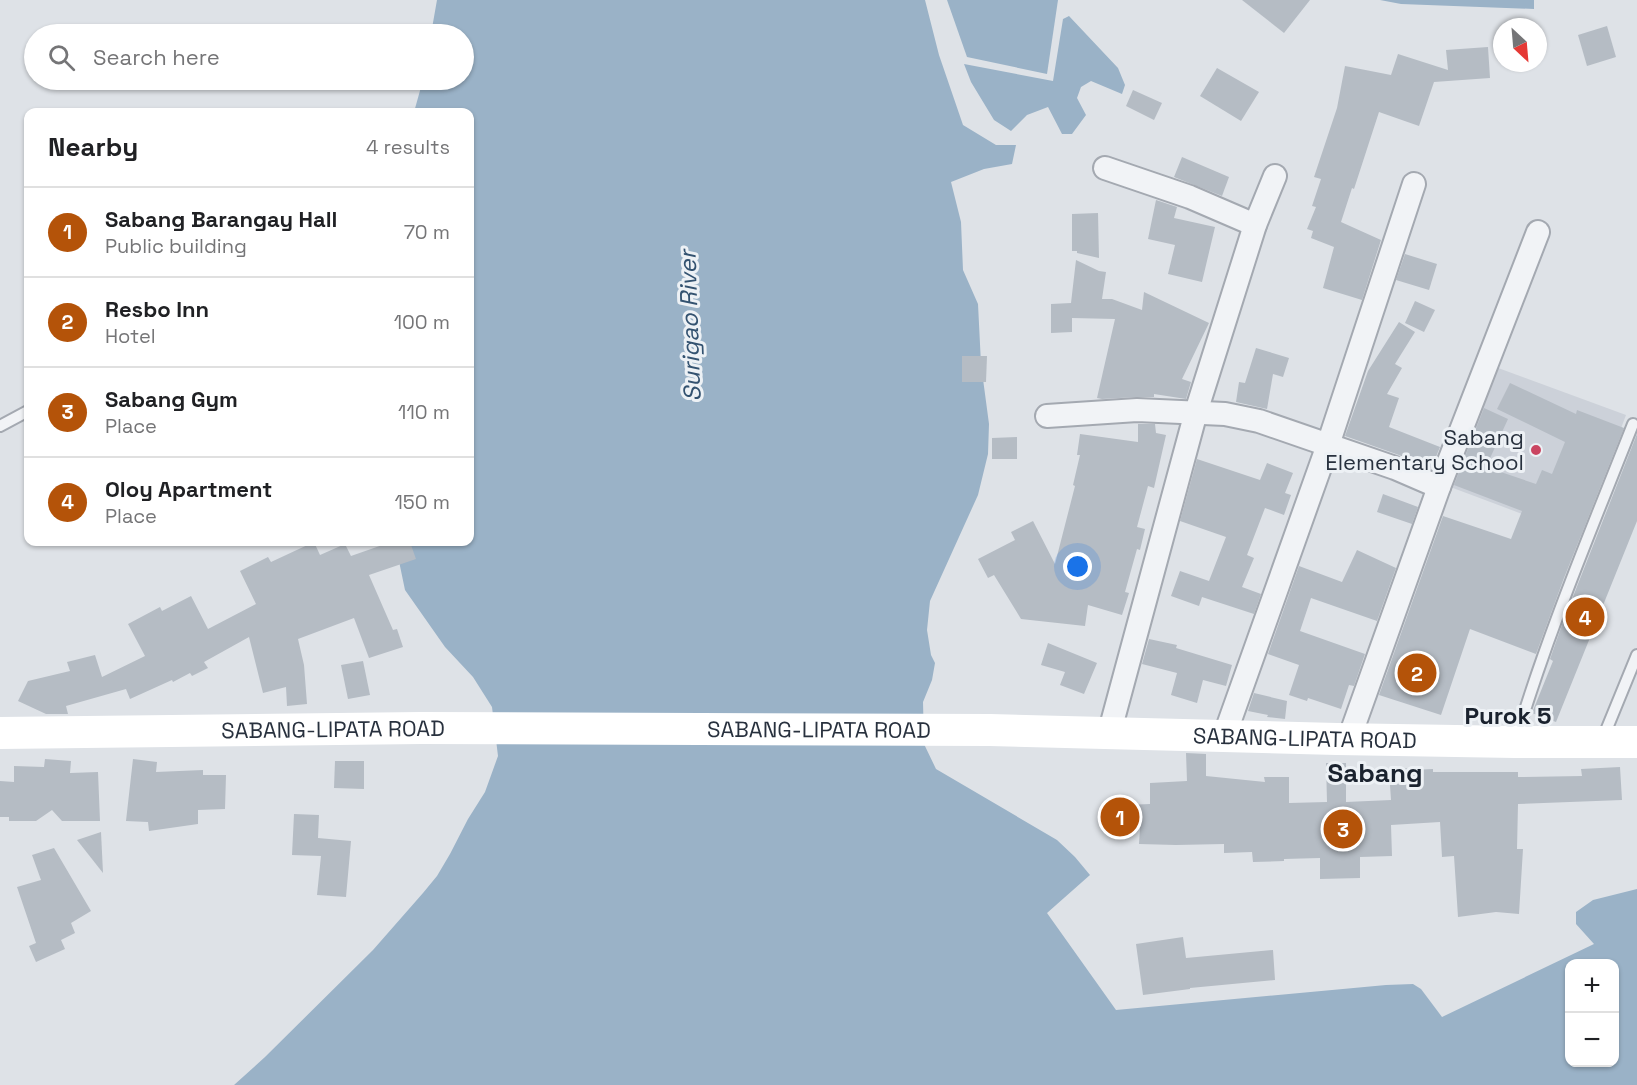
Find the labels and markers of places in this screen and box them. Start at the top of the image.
place label: Sabang Elementary School [1325,423,1524,476]
marker: Sabang Elementary School [1529,443,1543,457]
pin: 4 [1566,594,1604,640]
pin: 2 [1398,650,1436,696]
pin: 1 [1100,794,1140,840]
pin: 3 [1324,806,1362,852]

